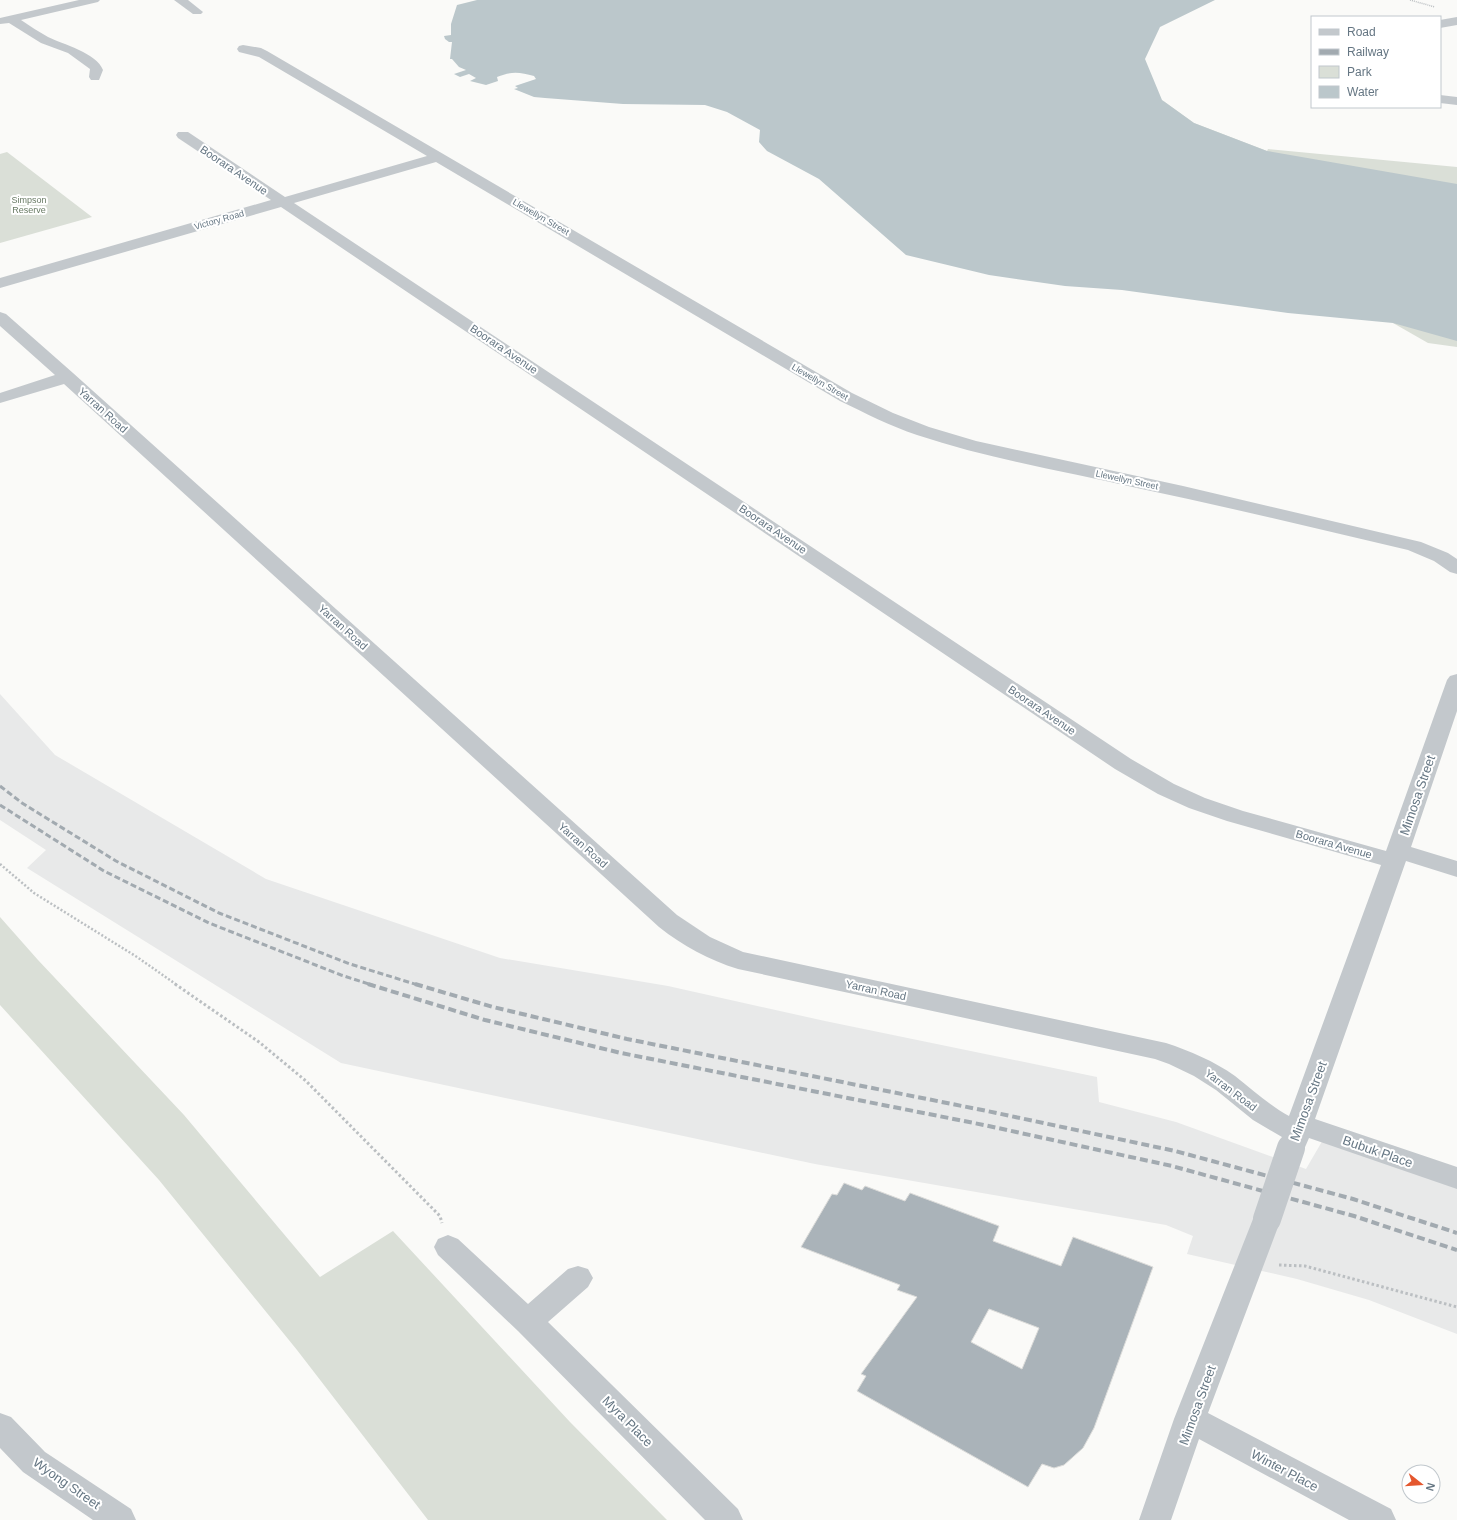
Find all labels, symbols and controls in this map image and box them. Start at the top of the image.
legend [1311,16,1441,108]
text: Road [1347,25,1376,39]
text: Railway [1347,45,1389,59]
text: Park [1347,65,1373,79]
text: Water [1347,85,1379,99]
street label: Boorara Avenue [198,143,270,197]
park label: Simpson Reserve [11,195,47,215]
street label: Llewellyn Street [511,197,571,237]
street label: Victory Road [193,208,245,232]
street label: Boorara Avenue [468,322,540,376]
street label: Llewellyn Street [790,362,850,402]
street label: Yarran Road [76,385,130,435]
street label: Llewellyn Street [1095,469,1160,492]
street label: Boorara Avenue [737,502,809,556]
street label: Yarran Road [316,602,370,652]
street label: Boorara Avenue [1006,683,1078,737]
street label: Mimosa Street [1397,753,1438,837]
street label: Yarran Road [556,820,610,870]
street label: Boorara Avenue [1295,827,1373,861]
street label: Yarran Road [845,978,907,1002]
street label: Mimosa Street [1287,1059,1330,1143]
street label: Yarran Road [1203,1067,1259,1113]
street label: Bubuk Place [1341,1132,1415,1170]
street label: Mimosa Street [1176,1363,1219,1447]
street label: Myra Place [599,1393,656,1450]
street label: Winter Place [1249,1447,1321,1494]
street label: Wyong Street [30,1455,104,1512]
north arrow [1401,1464,1441,1504]
text: N [1424,1481,1437,1493]

